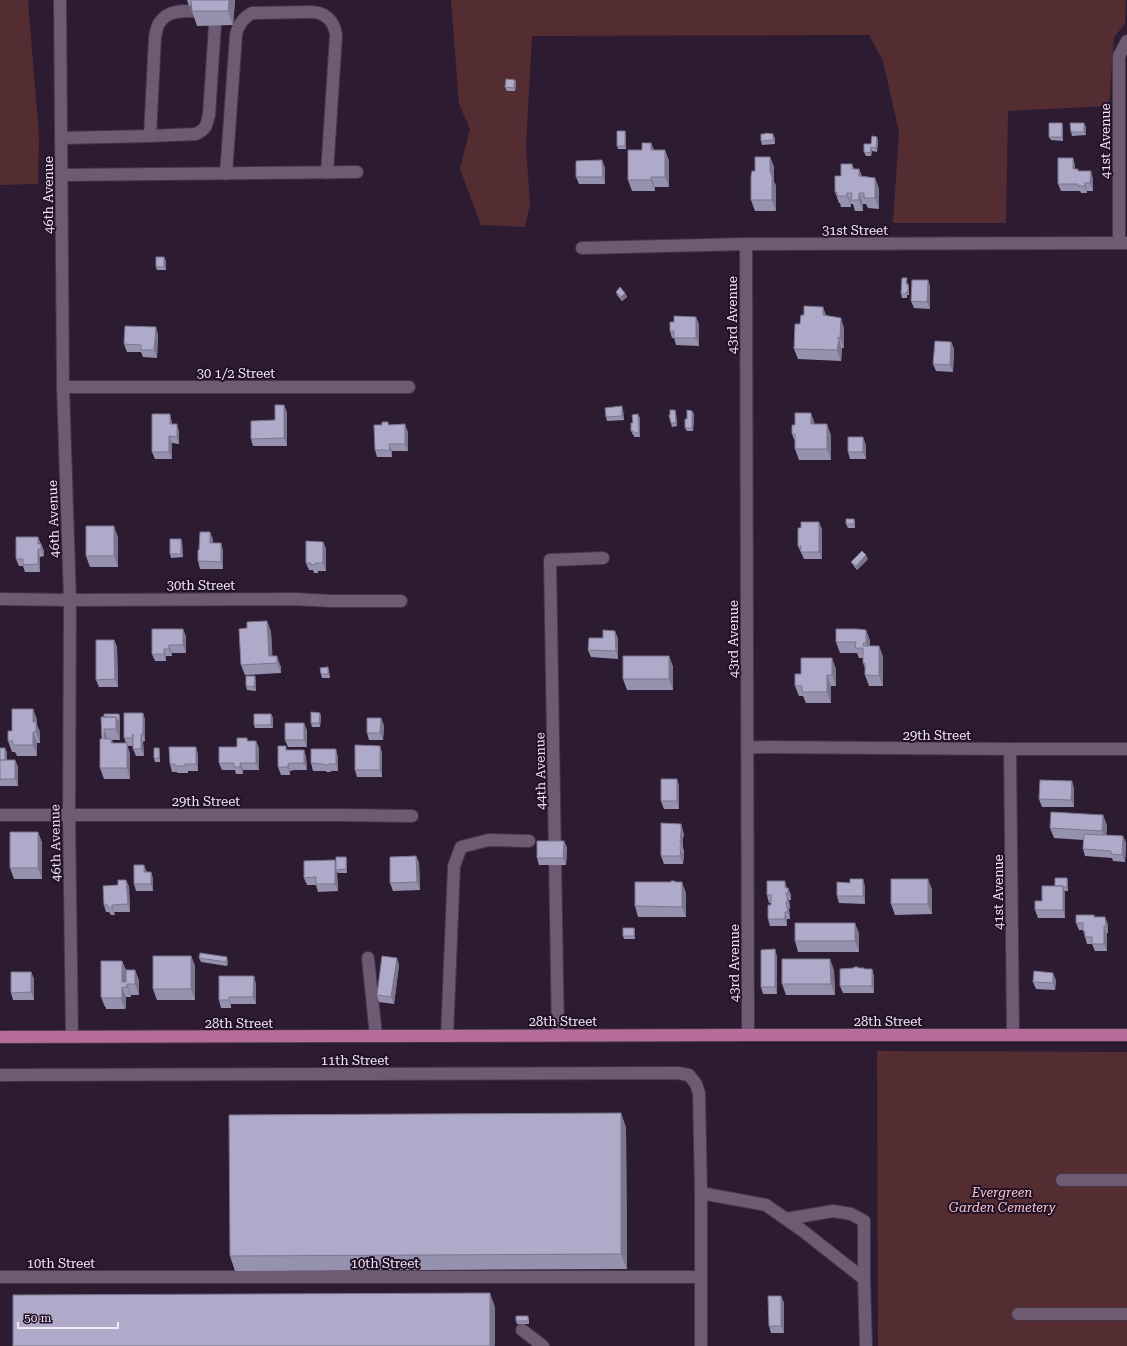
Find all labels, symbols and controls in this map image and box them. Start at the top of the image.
street label: 41st Avenue [1098,103,1113,179]
street label: 46th Avenue [41,156,56,234]
street label: 31st Street [822,223,888,238]
street label: 43rd Avenue [725,276,740,354]
street label: 30 1/2 Street [197,366,275,381]
street label: 46th Avenue [45,480,62,558]
street label: 30th Street [167,578,235,593]
street label: 43rd Avenue [726,600,741,678]
street label: 29th Street [903,728,971,743]
street label: 44th Avenue [532,732,549,810]
street label: 29th Street [172,794,240,809]
street label: 46th Avenue [47,804,64,882]
street label: 41st Avenue [991,854,1006,930]
street label: 43rd Avenue [727,924,742,1002]
street label: 28th Street [529,1014,597,1029]
street label: 28th Street [854,1014,922,1029]
street label: 28th Street [205,1016,273,1031]
street label: 11th Street [321,1053,389,1068]
park label: Evergreen Garden Cemetery [949,1185,1056,1215]
street label: 10th Street [27,1256,95,1271]
street label: 10th Street [351,1256,419,1271]
scale bar [18,1304,118,1330]
text: 50 m [24,1311,51,1325]

